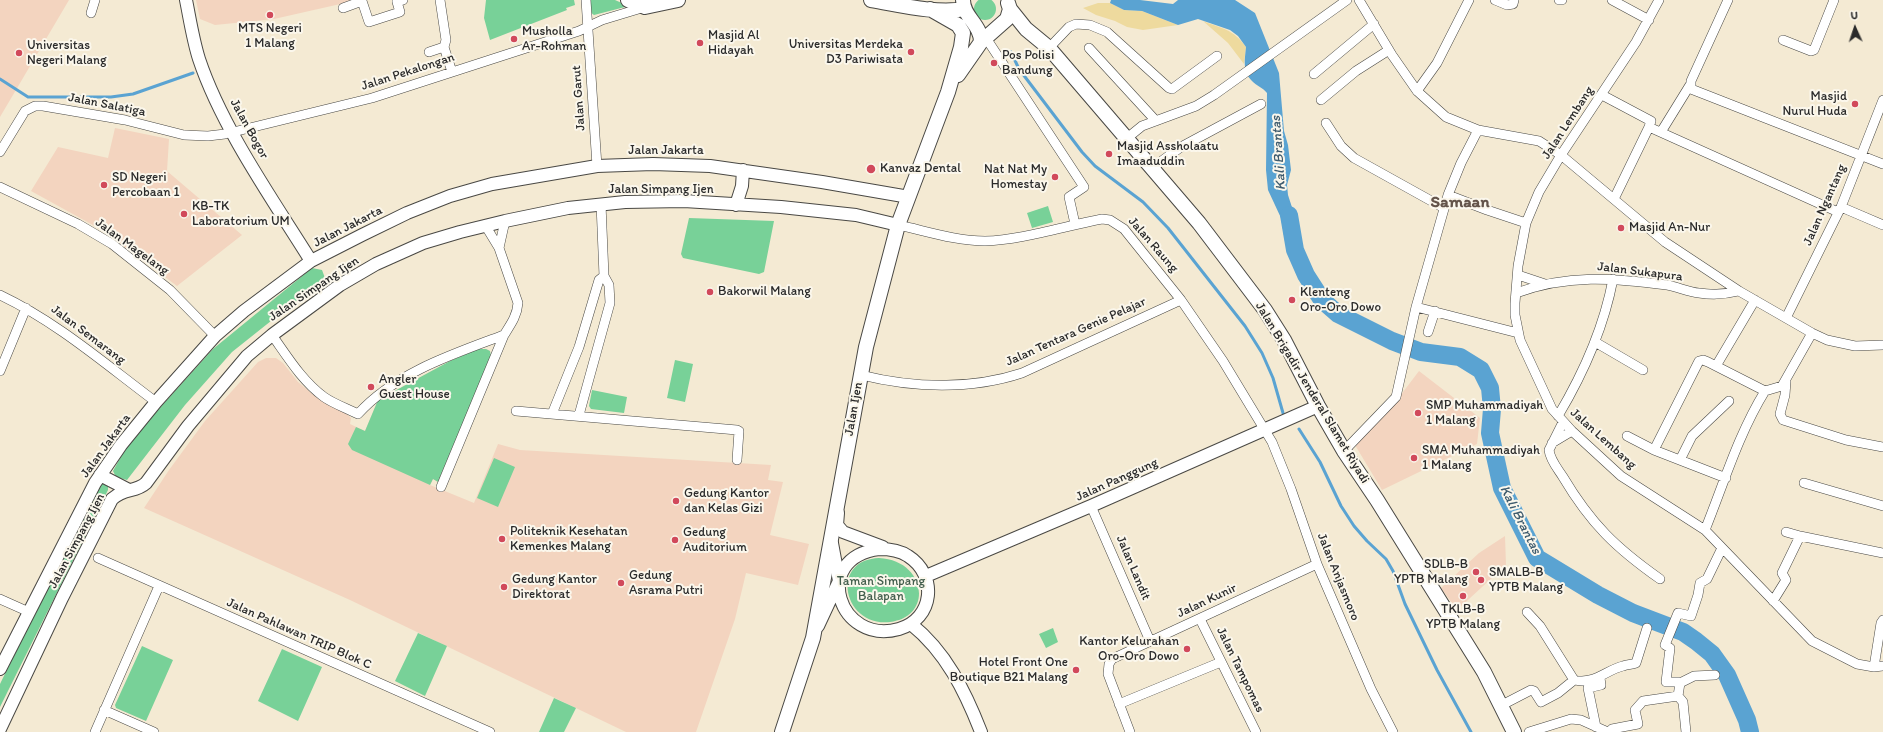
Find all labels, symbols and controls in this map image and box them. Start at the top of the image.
north arrow [1835,8,1875,48]
text: U [1850,9,1858,22]
marker: MTS Negeri 1 Malang [265,10,275,20]
place label: MTS Negeri 1 Malang [238,21,302,52]
place label: Musholla Ar-Rohman [522,24,586,55]
place label: Masjid Al Hidayah [708,28,759,59]
marker: Musholla Ar-Rohman [509,34,519,44]
place label: Universitas Merdeka D3 Pariwisata [789,37,903,68]
place label: Universitas Negeri Malang [27,38,107,69]
marker: Masjid Al Hidayah [695,38,705,48]
marker: Universitas Merdeka D3 Pariwisata [906,47,916,57]
marker: Universitas Negeri Malang [14,48,24,58]
place label: Pos Polisi Bandung [1002,48,1054,79]
street label: Jalan Pekalongan [359,50,457,94]
marker: Pos Polisi Bandung [989,58,999,68]
street label: Jalan Garut [569,65,589,131]
street label: Jalan Lembang [1539,84,1597,162]
place label: Masjid Nurul Huda [1782,89,1847,120]
street label: Jalan Salatiga [67,90,147,120]
street label: Jalan Bogor [226,96,272,162]
marker: Masjid Nurul Huda [1850,99,1860,109]
water label: Kali Brantas [1268,115,1290,191]
place label: Masjid Assholaatu Imaaduddin [1117,139,1219,170]
street label: Jalan Jakarta [628,143,704,159]
marker: Masjid Assholaatu Imaaduddin [1104,149,1114,159]
place label: Kanvaz Dental [880,161,961,177]
place label: Nat Nat My Homestay [984,162,1047,193]
street label: Jalan Ngantang [1800,162,1850,248]
marker: Kanvaz Dental [865,163,877,175]
place label: SD Negeri Percobaan 1 [112,170,180,201]
marker: Nat Nat My Homestay [1050,172,1060,182]
marker: SD Negeri Percobaan 1 [99,180,109,190]
street label: Jalan Simpang Ijen [608,182,714,198]
district label: Samaan [1431,193,1489,213]
place label: KB-TK Laboratorium UM [192,199,290,230]
street label: Jalan Jakarta [311,203,385,251]
marker: KB-TK Laboratorium UM [179,209,189,219]
street label: Jalan Raung [1125,214,1181,276]
street label: Jalan Magelang [92,215,172,279]
place label: Masjid An-Nur [1629,220,1710,236]
marker: Masjid An-Nur [1616,223,1626,233]
street label: Jalan Simpang Ijen [266,253,362,325]
street label: Jalan Sukapura [1596,259,1684,285]
place label: Bakorwil Malang [718,284,811,300]
place label: Klenteng Oro-Oro Dowo [1300,285,1381,316]
marker: Bakorwil Malang [705,287,715,297]
street label: Jalan Tentara Genie Pelajar [1003,294,1149,370]
marker: Klenteng Oro-Oro Dowo [1287,295,1297,305]
street label: Jalan Brigadir Jenderal Slamet Riyadi [1252,299,1372,487]
street label: Jalan Semarang [48,302,128,368]
place label: Angler Guest House [379,372,450,403]
street label: Jalan Ijen [842,381,866,437]
marker: Angler Guest House [366,382,376,392]
place label: SMP Muhammadiyah 1 Malang [1426,398,1543,429]
street label: Jalan Lembang [1567,405,1639,473]
marker: SMP Muhammadiyah 1 Malang [1413,408,1423,418]
street label: Jalan Jakarta [78,411,134,481]
place label: SMA Muhammadiyah 1 Malang [1422,443,1540,474]
marker: SMA Muhammadiyah 1 Malang [1409,453,1419,463]
street label: Jalan Panggung [1074,455,1160,505]
water label: Kali Brantas [1496,483,1544,557]
place label: Gedung Kantor dan Kelas Gizi [684,486,769,517]
street label: Jalan Simpang Ijen [45,491,109,591]
marker: Gedung Kantor dan Kelas Gizi [671,496,681,506]
place label: Politeknik Kesehatan Kemenkes Malang [510,524,628,555]
place label: Gedung Auditorium [683,525,747,556]
street label: Jalan Anjasmoro [1313,531,1363,623]
street label: Jalan Landit [1112,533,1154,603]
marker: Politeknik Kesehatan Kemenkes Malang [497,534,507,544]
marker: Gedung Auditorium [670,535,680,545]
place label: SDLB-B YPTB Malang [1394,557,1468,588]
place label: SMALB-B YPTB Malang [1489,565,1563,596]
marker: SDLB-B YPTB Malang [1471,567,1481,577]
place label: Gedung Asrama Putri [629,568,703,599]
place label: Gedung Kantor Direktorat [512,572,597,603]
park label: Taman Simpang Balapan [837,574,925,605]
marker: SMALB-B YPTB Malang [1476,575,1486,585]
marker: Gedung Asrama Putri [616,578,626,588]
street label: Jalan Kunir [1175,580,1239,622]
marker: Gedung Kantor Direktorat [499,582,509,592]
marker: TKLB-B YPTB Malang [1458,591,1468,601]
street label: Jalan Pahlawan TRIP Blok C [224,595,374,673]
place label: TKLB-B YPTB Malang [1426,602,1500,633]
street label: Jalan Tampomas [1213,625,1267,715]
place label: Kantor Kelurahan Oro-Oro Dowo [1079,634,1179,665]
marker: Kantor Kelurahan Oro-Oro Dowo [1182,644,1192,654]
place label: Hotel Front One Boutique B21 Malang [950,655,1068,686]
marker: Hotel Front One Boutique B21 Malang [1071,665,1081,675]

